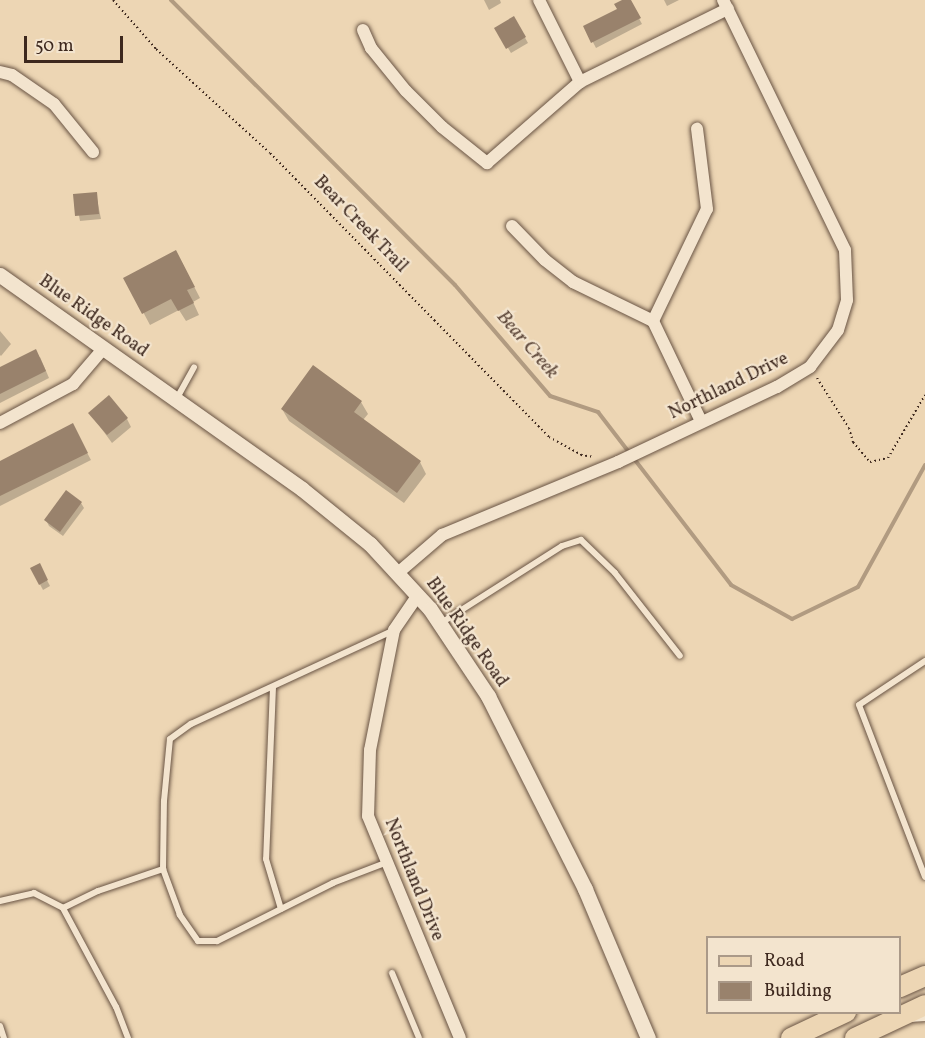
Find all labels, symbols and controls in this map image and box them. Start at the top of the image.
scale bar [27,24,126,62]
text: 50 m [35,34,74,59]
street label: Bear Creek Trail [308,172,412,278]
street label: Blue Ridge Road [34,271,152,363]
water label: Bear Creek [491,306,563,384]
street label: Northland Drive [666,349,792,425]
street label: Blue Ridge Road [420,574,512,692]
street label: Northland Drive [379,816,447,944]
legend [706,936,901,1014]
text: Road [764,949,805,974]
text: Building [764,979,832,1004]

